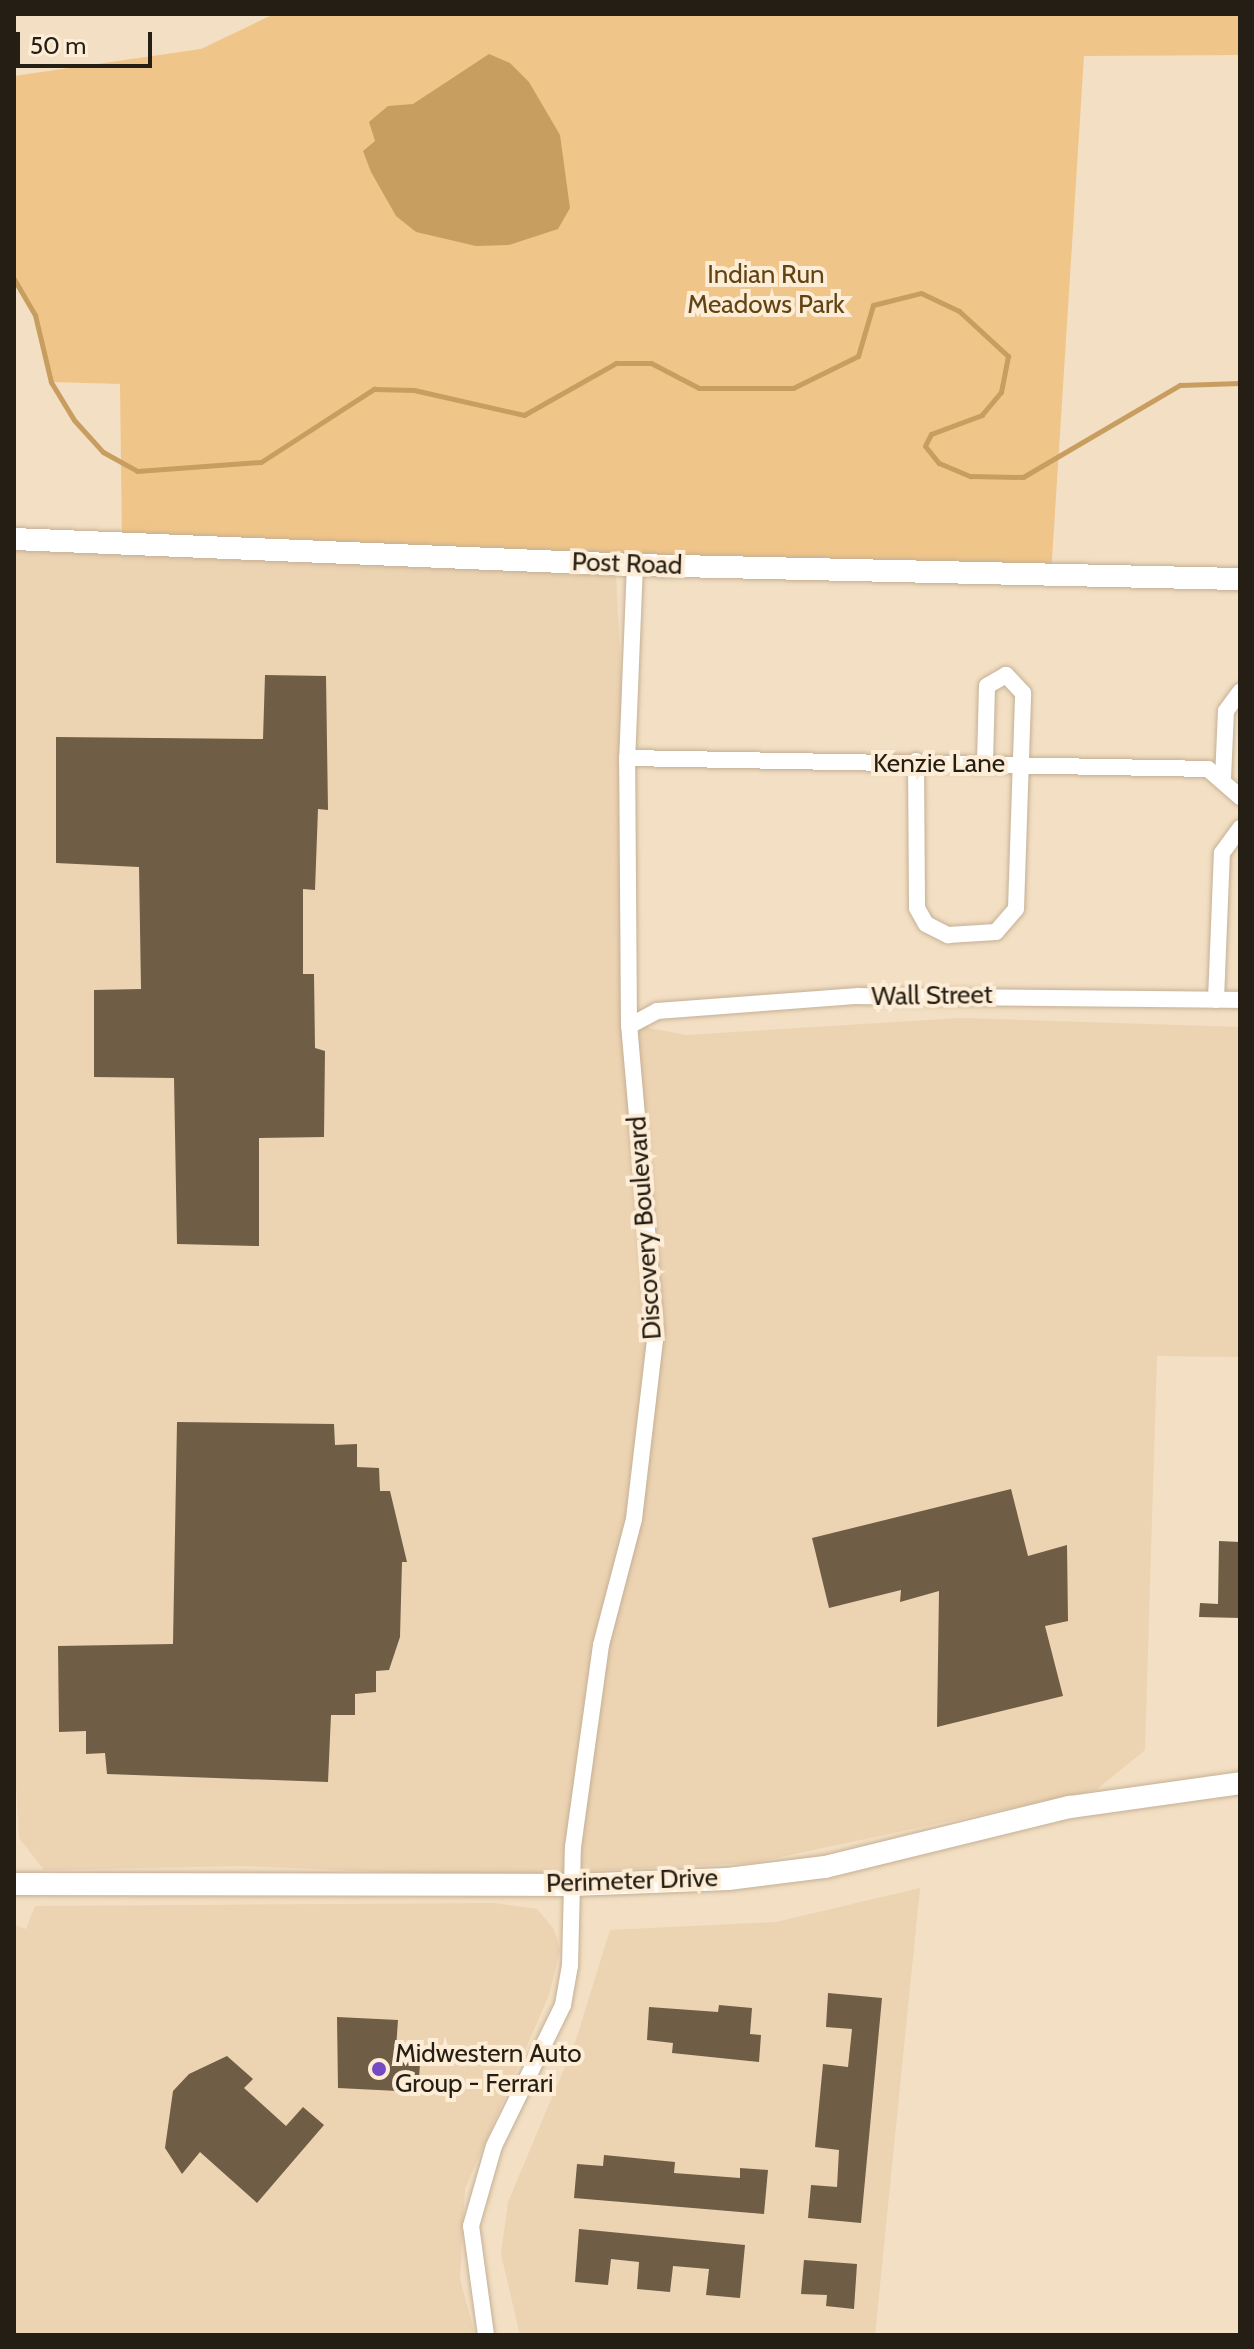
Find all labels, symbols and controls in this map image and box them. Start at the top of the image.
scale bar [20,16,156,66]
text: 50 m [30,31,86,60]
park label: Indian Run Meadows Park [687,259,845,320]
street label: Post Road [571,546,683,582]
street label: Kenzie Lane [873,748,1005,780]
street label: Wall Street [871,979,993,1013]
street label: Discovery Boulevard [622,1115,668,1341]
street label: Perimeter Drive [545,1862,719,1900]
place label: Midwestern Auto Group - Ferrari [395,2038,581,2100]
marker: Midwestern Auto Group - Ferrari [370,2060,388,2078]

